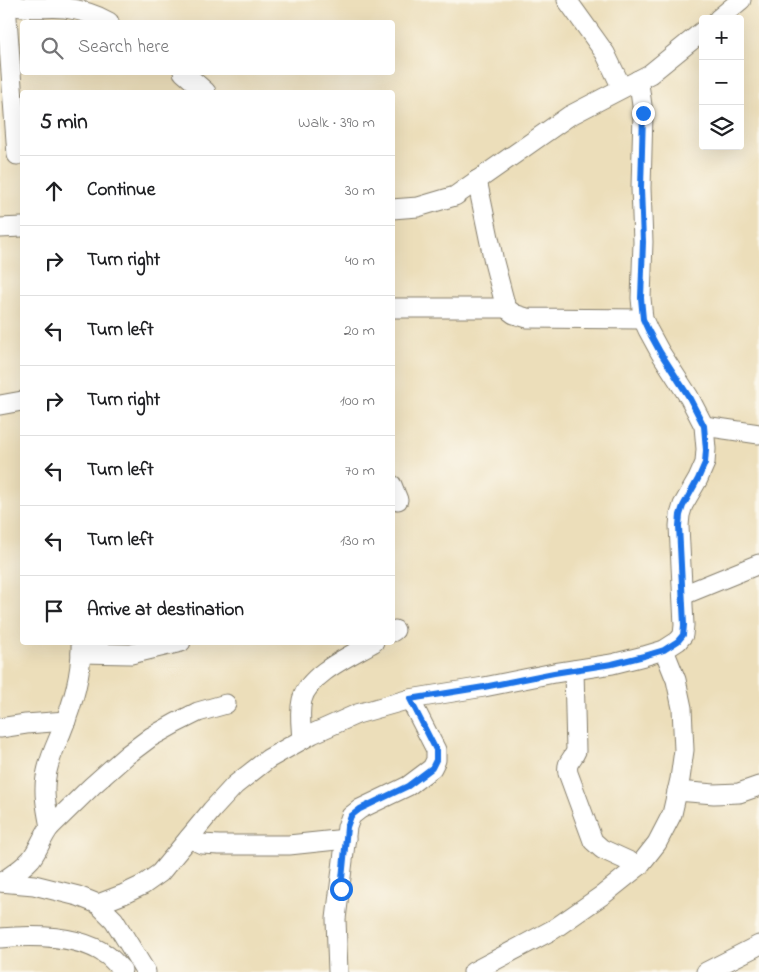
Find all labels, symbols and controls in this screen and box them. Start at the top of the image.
map controls [699,15,744,150]
button: + [699,15,744,60]
search box [20,20,395,75]
icon: search [38,34,66,62]
text: Search here [78,34,169,61]
button: − [699,60,744,105]
route end [632,102,655,125]
button: layers [699,105,744,150]
text: 5 min [40,108,88,138]
text: Walk · 390 m [298,111,375,135]
icon: ahead [40,177,68,205]
text: Continue [87,177,155,204]
text: 30 m [345,179,375,203]
icon: right [40,247,68,275]
text: Turn right [87,247,160,274]
text: 40 m [345,249,375,273]
icon: left [40,317,68,345]
text: Turn left [87,317,154,344]
text: 20 m [344,319,375,343]
icon: right [40,387,68,415]
text: Turn right [87,387,160,414]
text: 100 m [340,389,375,413]
icon: left [40,457,68,485]
text: Turn left [87,457,154,484]
text: 70 m [345,459,375,483]
icon: left [40,527,68,555]
text: Turn left [87,527,154,554]
text: 130 m [340,529,375,553]
icon: arrive [40,597,68,625]
text: Arrive at destination [87,597,244,624]
route start [330,878,353,901]

